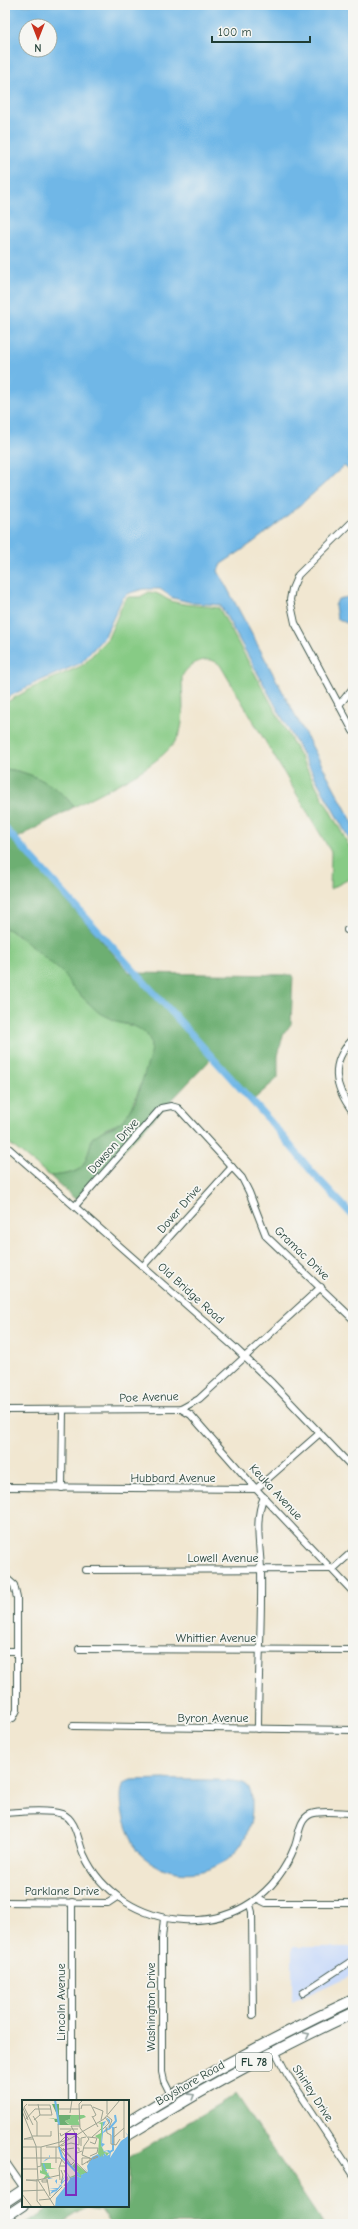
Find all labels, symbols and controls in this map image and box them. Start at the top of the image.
north arrow [18,18,58,58]
scale bar [212,18,310,44]
text: 100 m [218,25,251,39]
text: N [34,41,42,54]
street label: Dawson Drive [85,1116,141,1176]
street label: Dover Drive [154,1182,204,1236]
street label: Gramac Drive [272,1223,332,1283]
street label: Old Bridge Road [155,1260,227,1326]
street label: Poe Avenue [119,1389,179,1405]
street label: Keuka Avenue [247,1461,305,1523]
street label: Hubbard Avenue [130,1471,216,1485]
street label: Lowell Avenue [188,1551,258,1565]
street label: Whittier Avenue [176,1631,256,1645]
street label: Byron Avenue [178,1711,248,1725]
street label: Parklane Drive [25,1884,99,1898]
street label: Lincoln Avenue [54,1963,68,2041]
street label: Washington Drive [144,1963,158,2051]
one-way arrow [302,2032,310,2040]
road number: FL 78 [236,2053,272,2071]
street label: Bayshore Road [153,2058,227,2108]
street label: Shirley Drive [290,2062,336,2124]
one-way arrow [188,2093,195,2100]
inset map [22,2100,129,2207]

